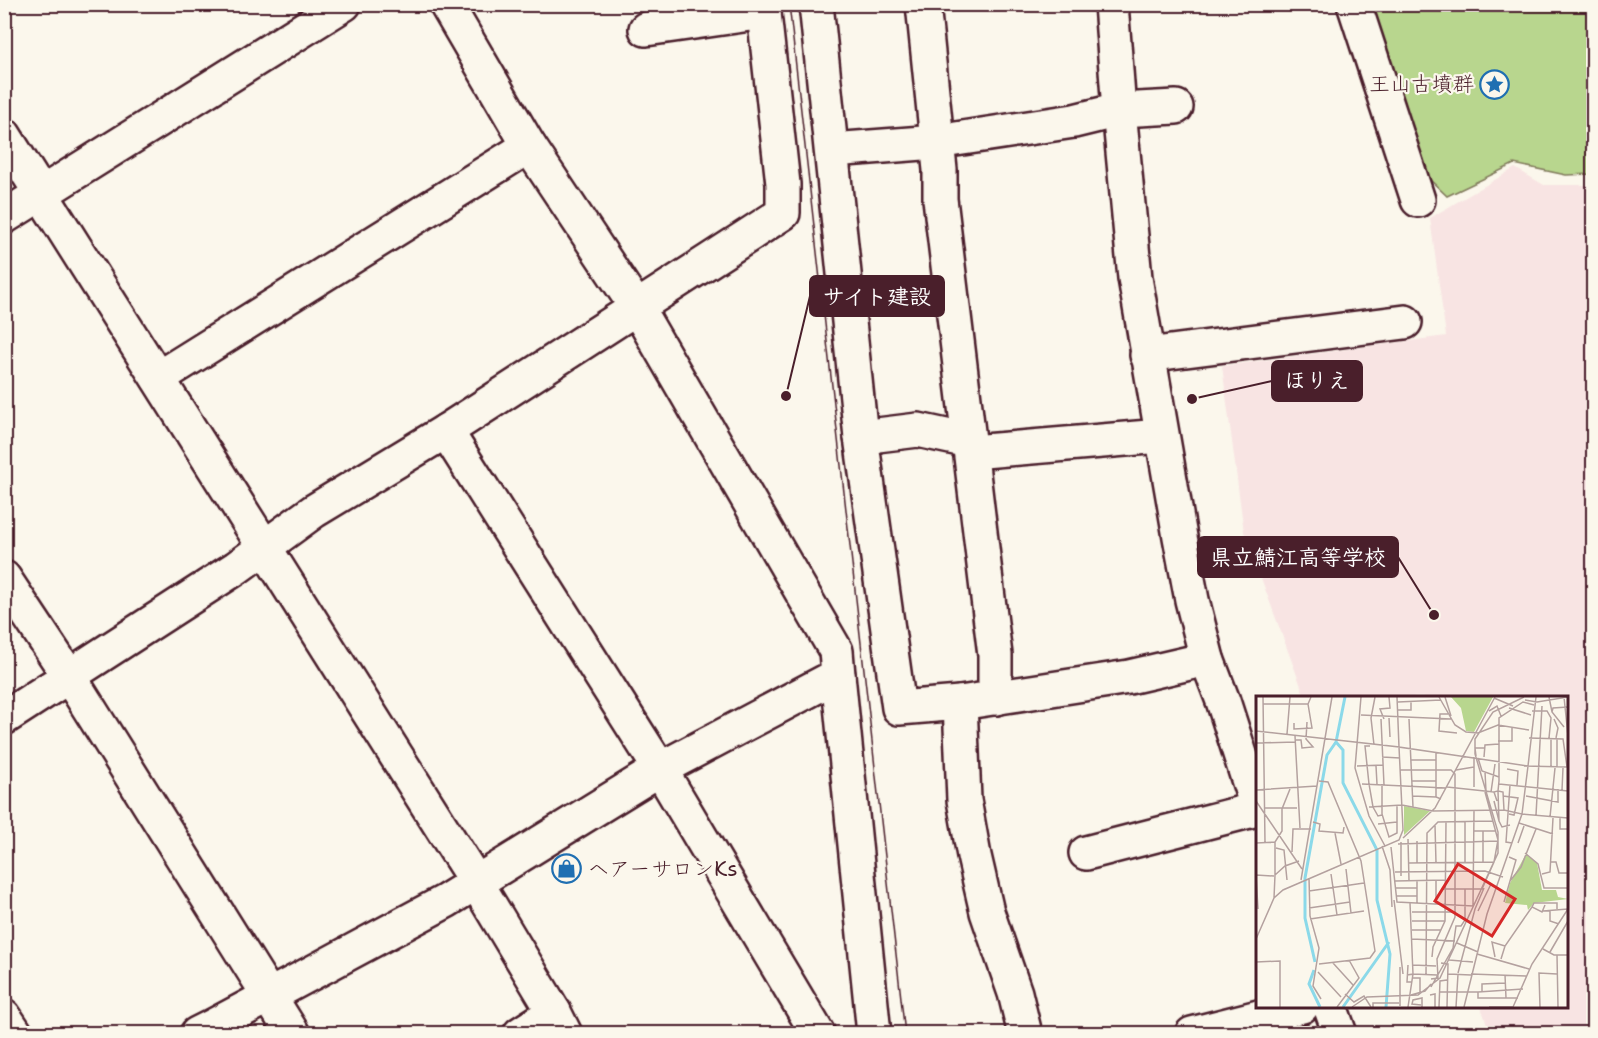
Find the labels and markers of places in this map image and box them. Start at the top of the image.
place icon: 王山古墳群 [1479,68,1511,100]
place label: 王山古墳群 [1369,70,1474,98]
callout: サイト建設 [810,276,944,316]
callout: ほりえ [1272,361,1362,401]
callout: 県立鯖江高等学校 [1198,537,1398,577]
shop icon: ヘアーサロンKs [551,853,583,885]
place label: ヘアーサロンKs [588,855,738,883]

